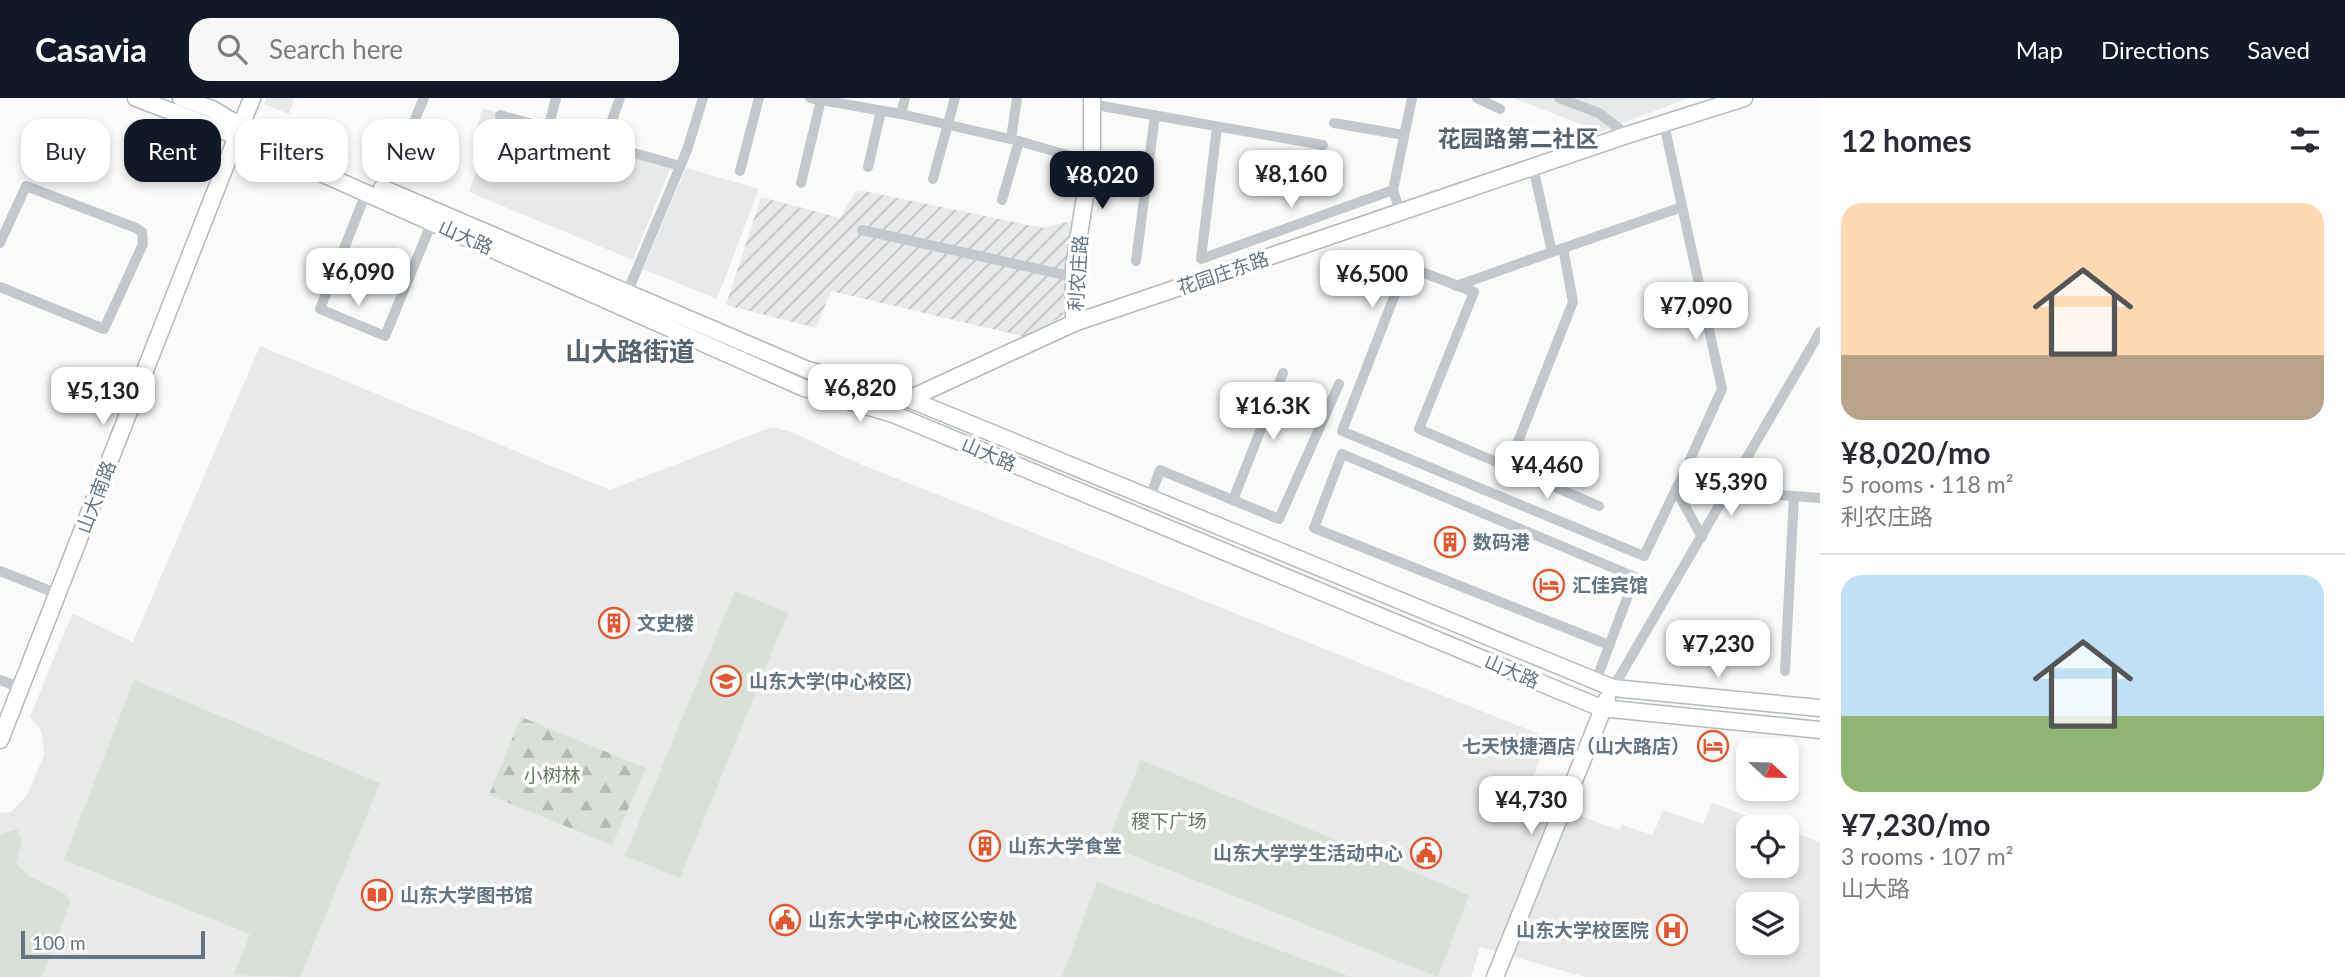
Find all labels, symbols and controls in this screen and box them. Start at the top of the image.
search box [189,18,679,81]
text: Casavia [35,29,147,69]
icon: search [213,30,251,68]
text: Search here [269,33,403,65]
text: Map [2016,35,2063,64]
text: Directions [2101,35,2209,64]
text: Saved [2247,35,2310,64]
chip: Buy [21,119,110,182]
chip: Rent [124,119,221,182]
chip: Filters [235,119,348,182]
chip: New [362,119,459,182]
chip: Apartment [473,119,635,182]
icon: filters [2286,121,2324,159]
text: 12 homes [1841,122,1972,158]
district label: 花园路第二社区 [1438,124,1599,152]
pin: ¥8,160 [1234,150,1348,210]
pin: ¥8,020 [1045,152,1159,211]
text: ¥8,160 [1255,159,1327,187]
text: ¥8,020 [1066,160,1138,188]
street label: 山大路 [435,214,497,259]
street label: 利农庄路 [1063,234,1092,312]
street label: 花园庄东路 [1174,246,1272,299]
pin: ¥6,090 [301,248,415,308]
icon: home [2020,249,2146,375]
pin: ¥6,500 [1315,250,1429,310]
text: ¥6,090 [322,257,394,285]
text: ¥6,500 [1336,259,1408,287]
pin: ¥7,090 [1639,282,1753,342]
text: ¥7,090 [1660,291,1732,319]
district label: 山大路街道 [565,335,695,367]
pin: ¥6,820 [803,364,917,424]
pin: ¥5,130 [46,368,160,427]
text: ¥6,820 [824,373,896,401]
text: ¥5,130 [67,376,139,404]
pin: ¥16.3K [1216,382,1330,442]
text: ¥16.3K [1236,391,1310,419]
street label: 山大路 [958,432,1020,475]
text: ¥8,020/mo [1841,434,1990,470]
pin: ¥4,460 [1490,442,1604,501]
text: ¥4,460 [1511,450,1583,478]
street label: 山大南路 [71,457,120,536]
pin: ¥5,390 [1674,458,1788,518]
text: ¥5,390 [1695,467,1767,495]
text: 5 rooms · 118 m² [1841,470,2013,498]
text: 利农庄路 [1841,502,1933,530]
building icon: 数码港 [1433,525,1467,559]
place label: 数码港 [1473,530,1530,553]
hotel icon: 汇佳宾馆 [1532,568,1566,602]
place label: 汇佳宾馆 [1572,573,1648,596]
building icon: 文史楼 [597,606,631,640]
place label: 文史楼 [637,611,694,634]
pin: ¥7,230 [1661,620,1775,680]
icon: home [2020,621,2146,747]
text: ¥7,230 [1682,629,1754,657]
street label: 山大路 [1481,649,1543,692]
school or university icon: 山东大学(中心校区) [709,664,743,698]
place label: 山东大学(中心校区) [749,669,911,692]
hotel icon: 七天快捷酒店（山大路店） [1696,729,1730,763]
place label: 七天快捷酒店（山大路店） [1462,734,1690,757]
north arrow [1736,738,1799,802]
map controls [1736,738,1799,955]
park label: 小树林 [523,763,581,786]
pin: ¥4,730 [1474,776,1588,836]
text: ¥4,730 [1495,785,1567,813]
text: ¥7,230/mo [1841,806,1990,842]
park label: 稷下广场 [1131,809,1207,832]
button: locate [1736,815,1799,878]
building icon: 山东大学食堂 [968,829,1002,863]
place label: 山东大学食堂 [1008,834,1122,857]
public building icon: 山东大学学生活动中心 [1409,836,1443,870]
place label: 山东大学学生活动中心 [1213,841,1403,864]
text: 3 rooms · 107 m² [1841,842,2013,870]
text: 山大路 [1841,874,1910,902]
library icon: 山东大学图书馆 [360,878,394,912]
place label: 山东大学图书馆 [400,883,533,906]
button: layers [1736,892,1799,955]
public building icon: 山东大学中心校区公安处 [768,903,802,937]
place label: 山东大学中心校区公安处 [808,908,1017,931]
hospital icon: 山东大学校医院 [1655,913,1689,947]
place label: 山东大学校医院 [1516,918,1649,941]
scale bar [21,928,205,960]
text: 100 m [32,931,86,954]

